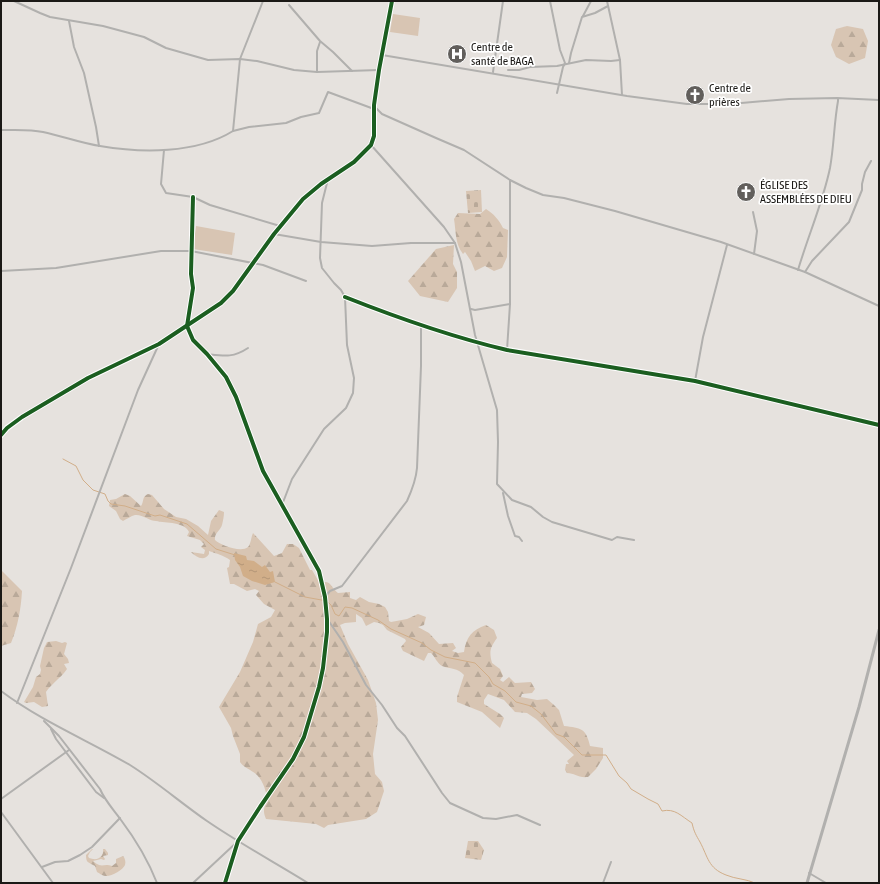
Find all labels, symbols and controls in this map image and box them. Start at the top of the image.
place label: Centre de santé de BAGA [471,40,534,68]
hospital icon: Centre de santé de BAGA [446,43,468,65]
place label: Centre de prières [709,81,751,109]
church icon: Centre de prières [684,84,706,106]
place label: ÉGLISE DES ASSEMBLÉES DE DIEU [760,178,852,206]
church icon: ÉGLISE DES ASSEMBLÉES DE DIEU [735,181,757,203]

